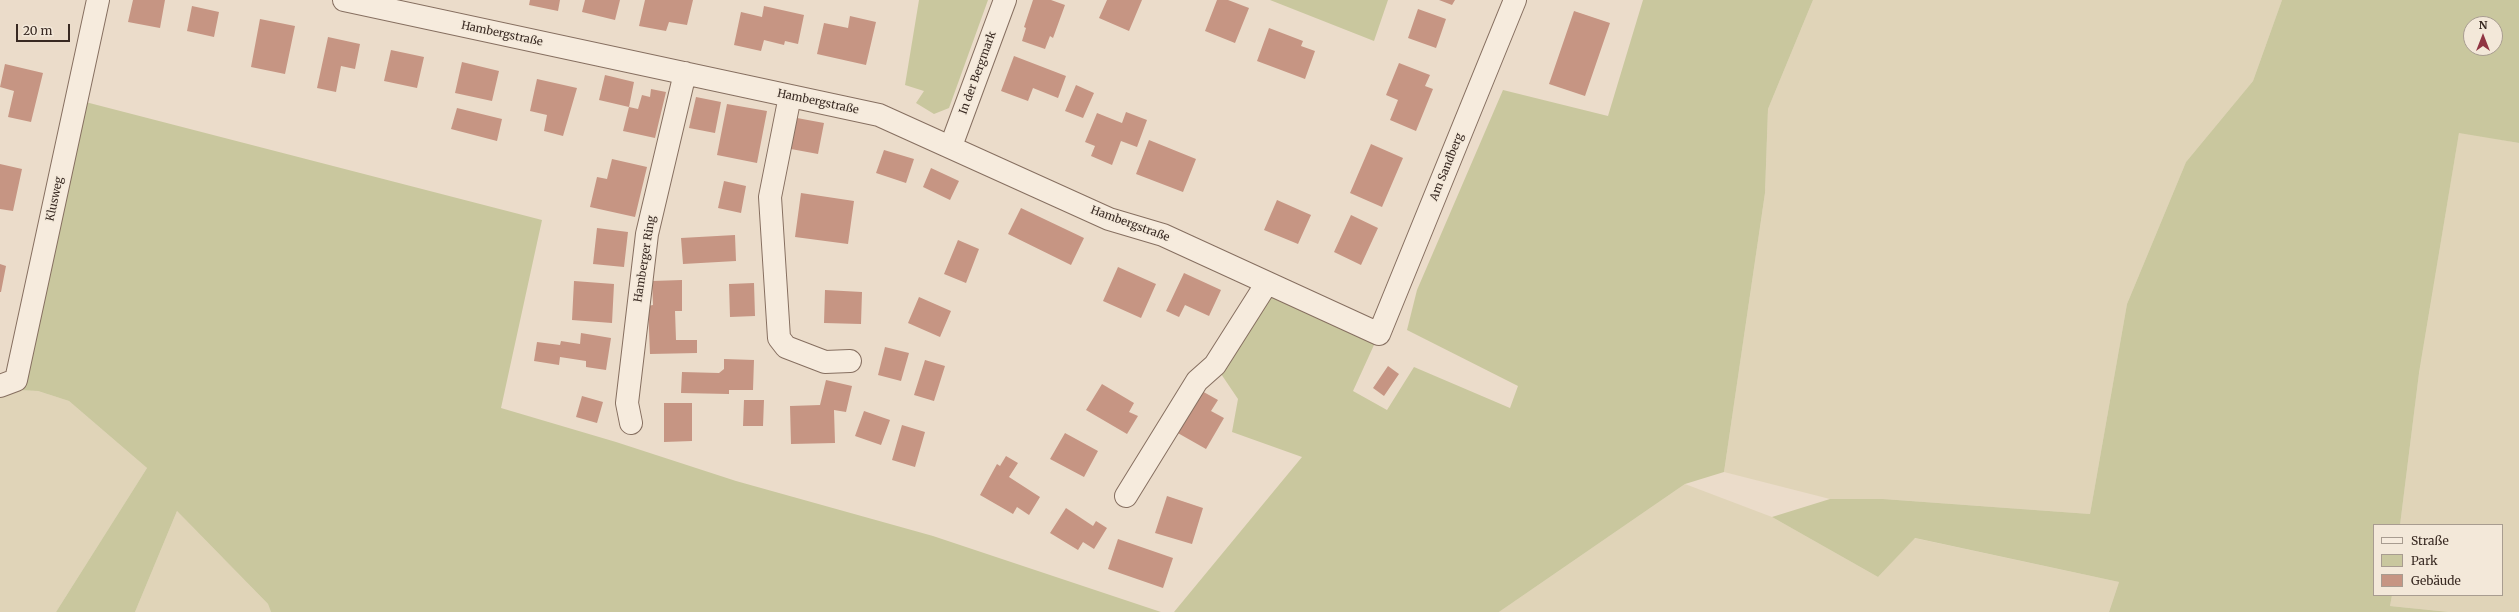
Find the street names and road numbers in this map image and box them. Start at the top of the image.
street label: Hambergstraße [460,19,544,49]
street label: In der Bergmark [957,30,999,116]
street label: Hambergstraße [776,87,860,117]
street label: Am Sandberg [1427,131,1467,203]
street label: Klusweg [44,175,66,223]
street label: Hambergstraße [1089,204,1171,244]
street label: Hamberger Ring [632,215,658,303]

